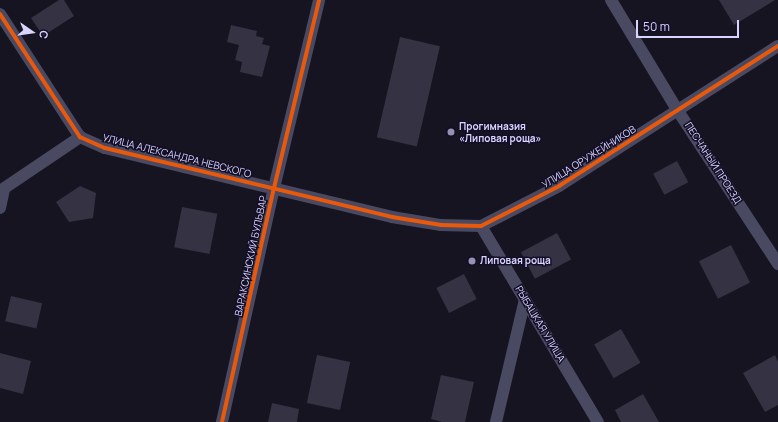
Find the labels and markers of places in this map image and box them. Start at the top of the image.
place label: Прогимназия «Липовая роща» [459,120,541,144]
marker: Прогимназия «Липовая роща» [446,127,456,137]
place label: Липовая роща [480,255,551,267]
marker: Липовая роща [467,256,477,266]

